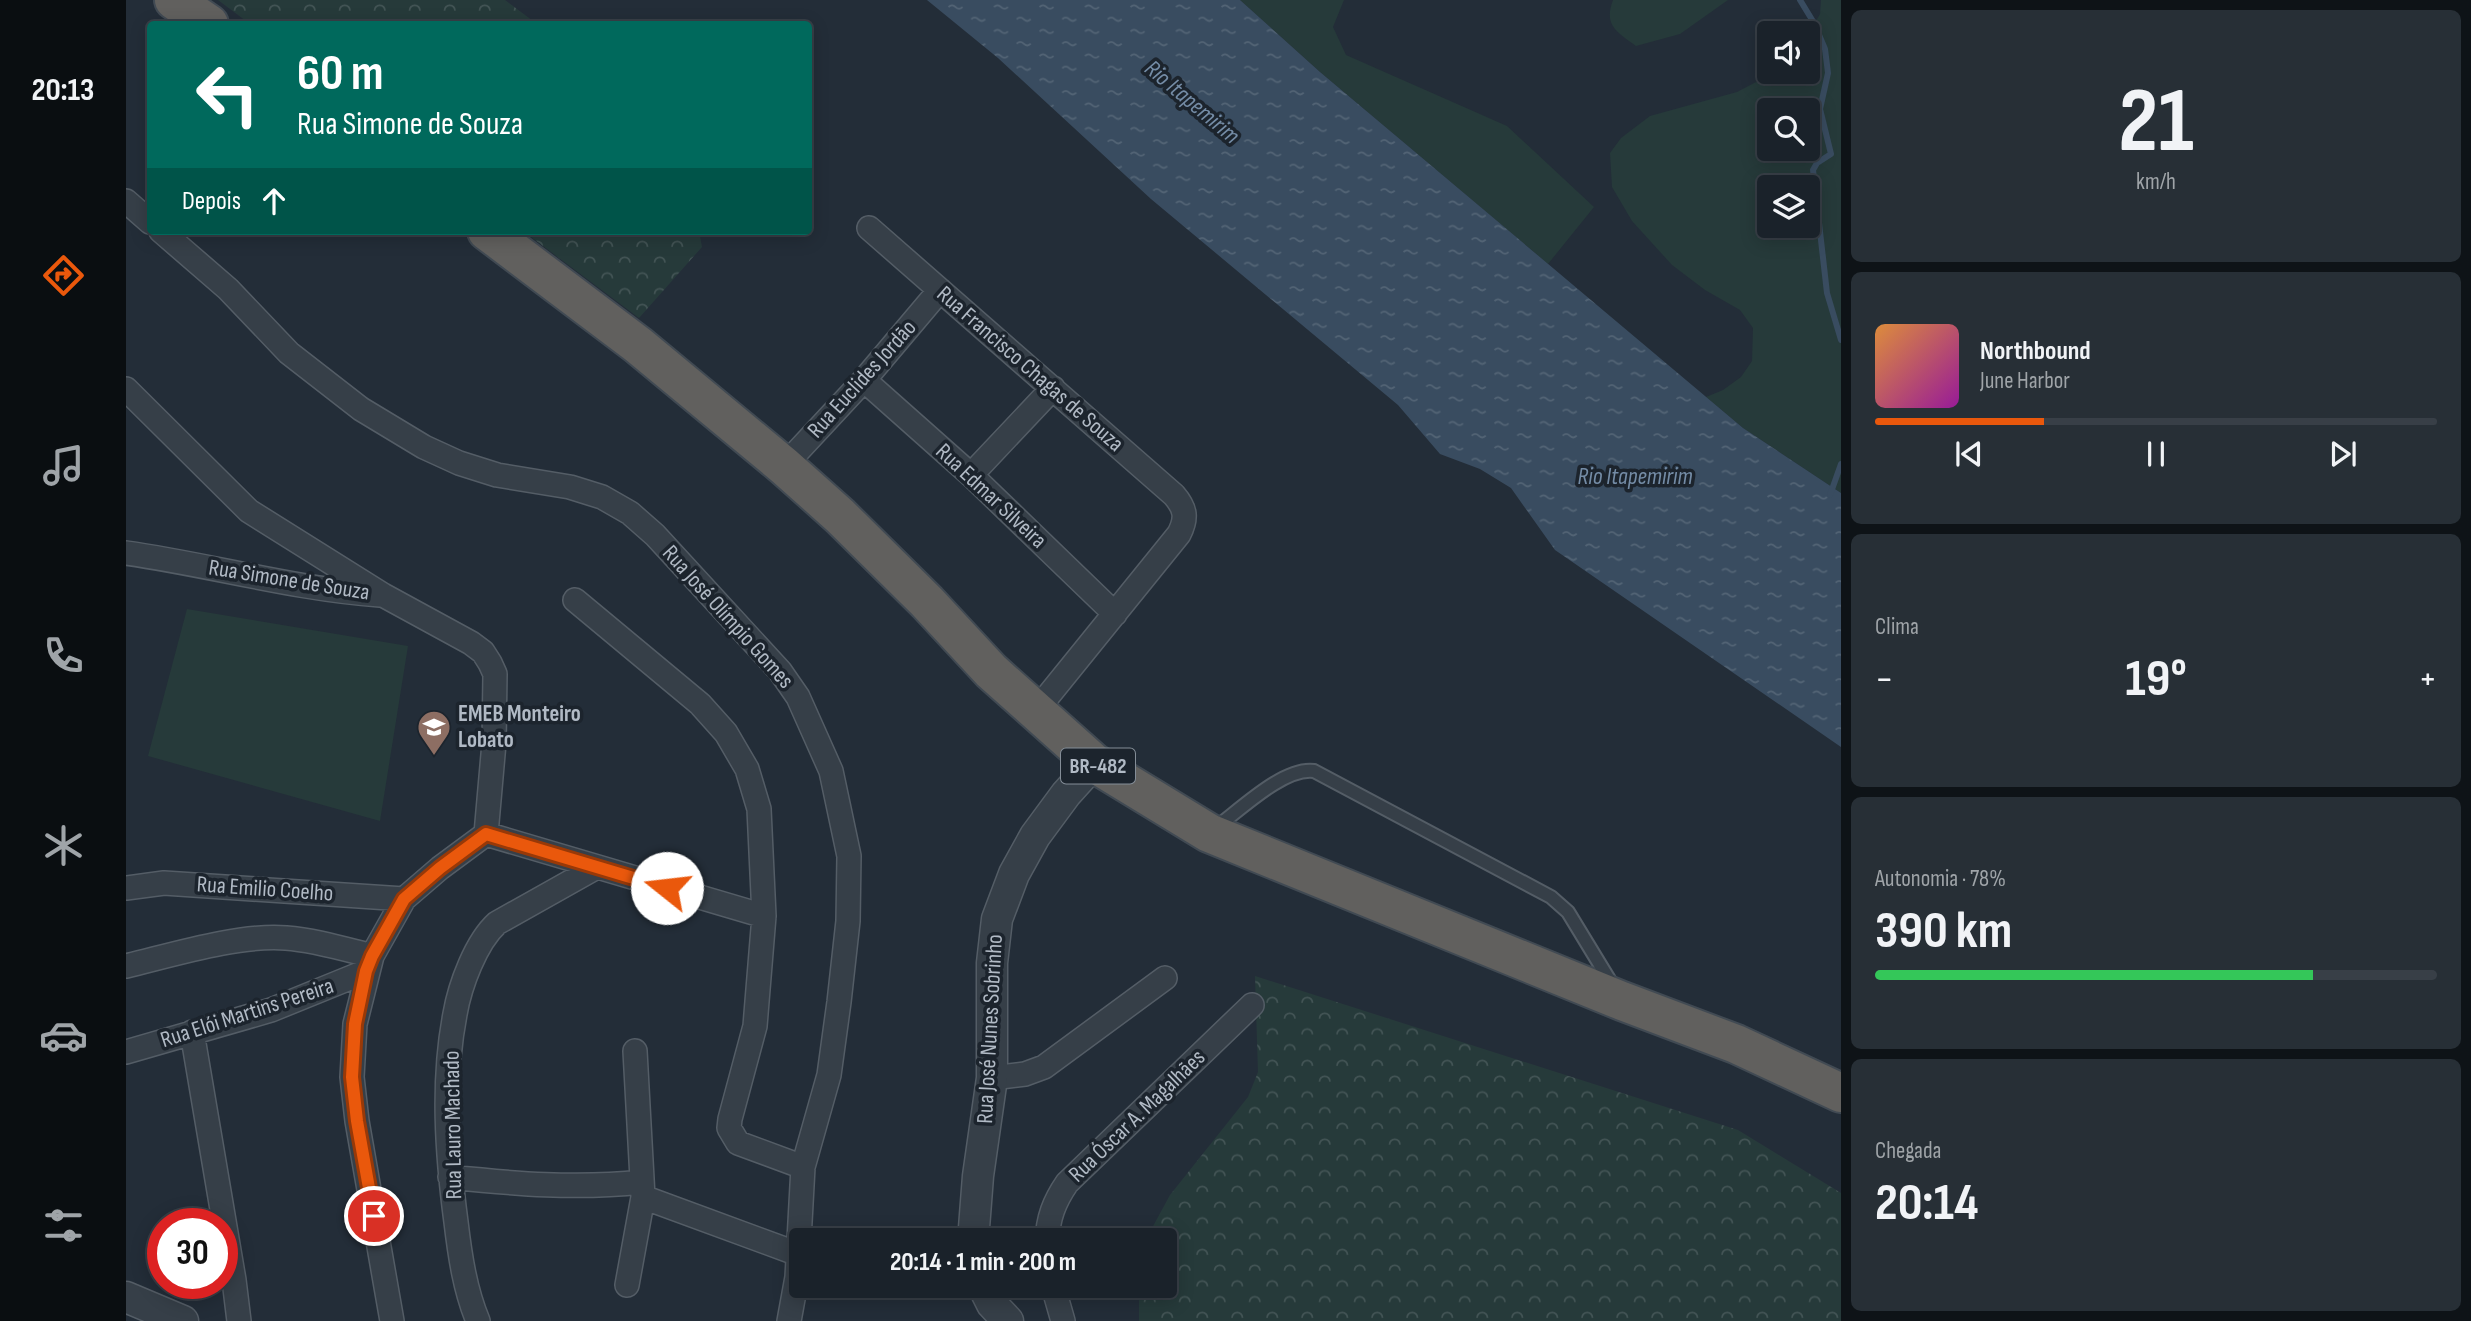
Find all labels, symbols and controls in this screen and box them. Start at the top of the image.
map controls [1757,21,1820,238]
button: sound [1757,21,1820,84]
text: 60 m [297,45,384,104]
icon: left [182,49,273,140]
water label: Rio Itapemirim [1139,54,1245,150]
text: 21 [2118,68,2194,177]
text: 20:13 [32,71,94,110]
button: search [1757,98,1820,161]
text: Rua Simone de Souza [297,105,523,144]
text: km/h [2136,168,2176,196]
button: layers [1757,175,1820,238]
icon: ahead [255,182,293,220]
text: Depois [182,186,241,217]
icon: directions [39,251,88,300]
street label: Rua Francisco Chagas de Souza [931,280,1129,458]
street label: Rua Euclides Jordão [802,314,922,444]
text: Northbound [1980,336,2091,367]
text: June Harbor [1980,367,2070,395]
icon: previous [1950,435,1988,473]
icon: pause [2137,435,2175,473]
icon: next [2324,435,2362,473]
street label: Rua Edmar Silveira [930,438,1052,554]
icon: music [39,441,88,490]
water label: Rio Itapemirim [1578,462,1692,491]
street label: Rua José Olímpio Gomes [656,540,800,694]
street label: Rua Simone de Souza [207,553,371,607]
text: Clima [1875,613,1919,641]
icon: phone [39,631,88,680]
text: 19° [2125,648,2187,711]
text: − [1875,657,1894,702]
text: + [2418,657,2437,702]
place label: EMEB Monteiro Lobato [458,700,581,754]
school or university icon: EMEB Monteiro Lobato [415,708,453,757]
road number: BR-482 [1061,748,1135,784]
icon: climate [39,821,88,870]
position arrow [630,851,704,925]
text: Autonomia · 78% [1875,865,2006,893]
street label: Rua Emilio Coelho [196,870,334,908]
text: 390 km [1875,900,2012,963]
street label: Rua José Nunes Sobrinho [971,934,1009,1124]
street label: Rua Elói Martins Pereira [157,972,337,1054]
icon: car [39,1011,88,1060]
street label: Rua Óscar A. Magalhães [1063,1044,1211,1188]
street label: Rua Lauro Machado [438,1050,468,1200]
text: Chegada [1875,1137,1941,1165]
text: 20:14 [1875,1172,1978,1235]
pin [344,1186,404,1246]
icon: arrive [355,1197,393,1235]
icon: filters [39,1201,88,1250]
speed limit sign: 30 [147,1208,238,1299]
text: 20:14 · 1 min · 200 m [890,1247,1076,1278]

